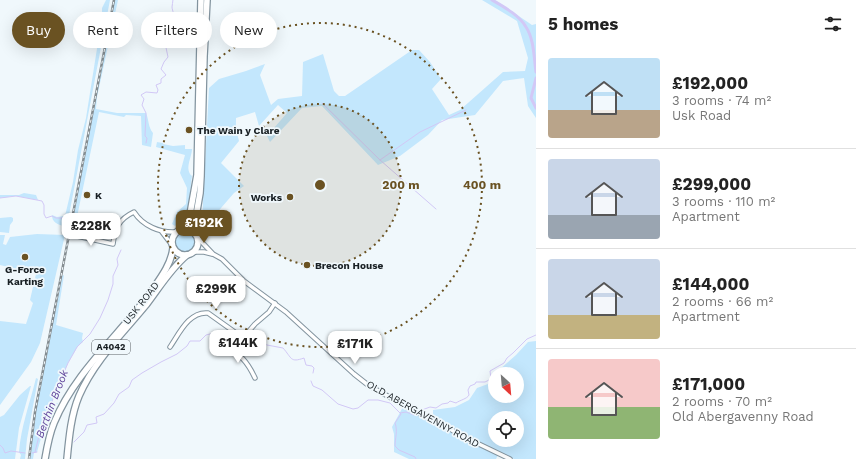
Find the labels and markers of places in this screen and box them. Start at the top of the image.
marker: The Wain y Clare [184,125,194,135]
place label: The Wain y Clare [197,125,280,136]
centre of rings [313,178,327,192]
marker: K [82,190,92,200]
place label: K [95,190,102,201]
place label: Works [251,192,283,203]
marker: Works [285,192,295,202]
pin: £192K [176,210,232,244]
pin: £228K [63,213,119,247]
marker: G-Force Karting [20,252,30,262]
marker: Brecon House [302,260,312,270]
place label: Brecon House [315,260,383,271]
place label: G-Force Karting [5,264,45,287]
pin: £299K [188,276,244,310]
pin: £144K [210,330,266,364]
pin: £171K [327,331,383,365]

